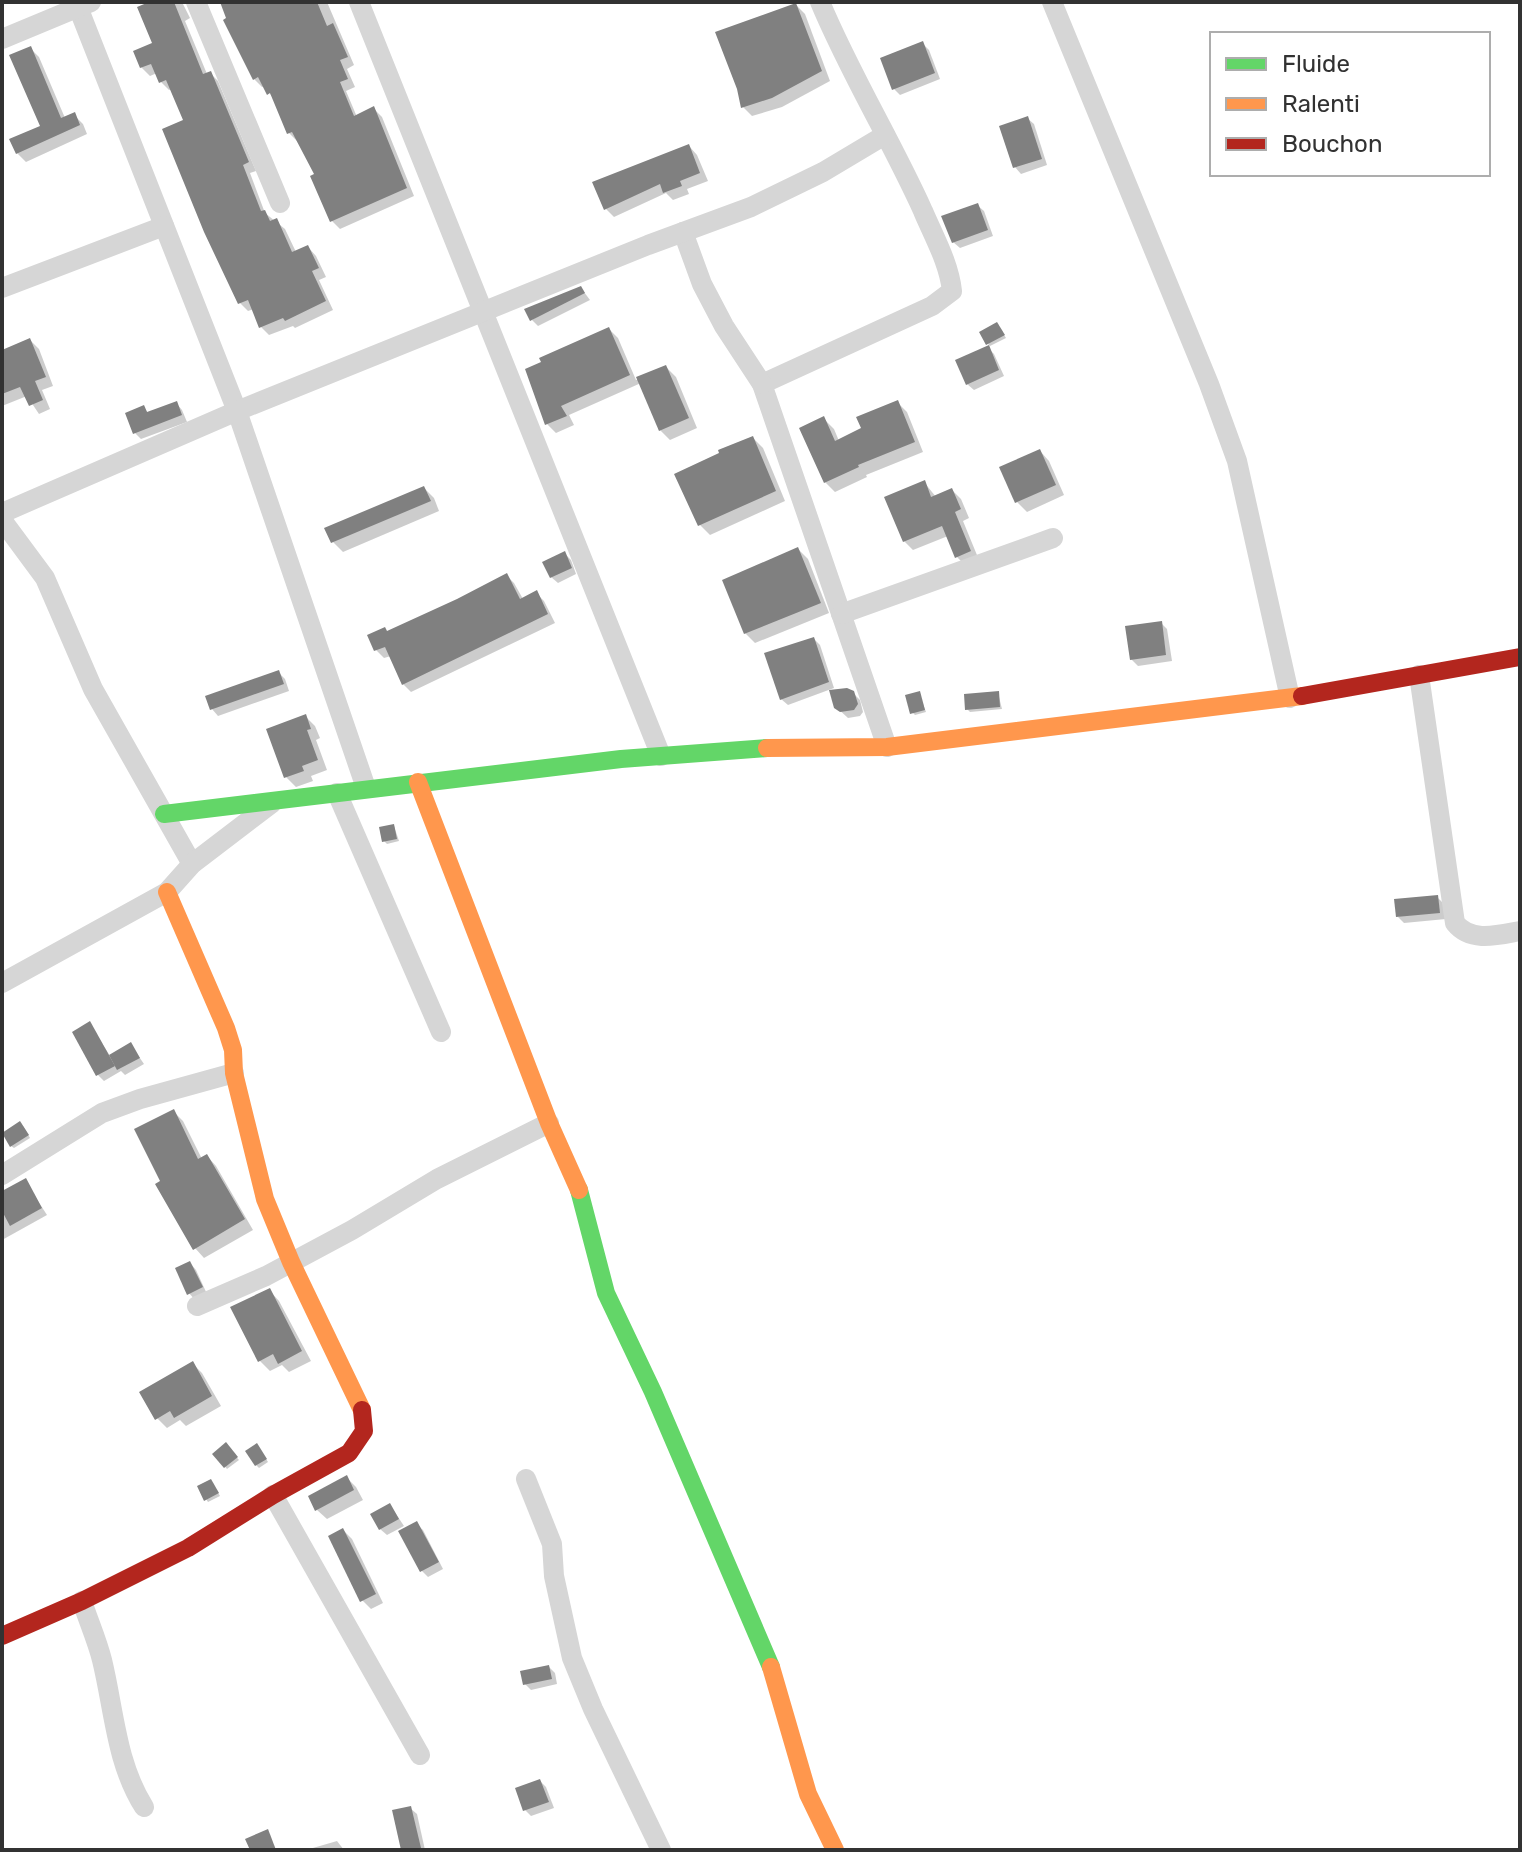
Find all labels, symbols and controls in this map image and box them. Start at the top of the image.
legend [1210,32,1490,176]
text: Fluide [1282,50,1350,78]
text: Ralenti [1282,90,1360,118]
text: Bouchon [1282,130,1382,158]

